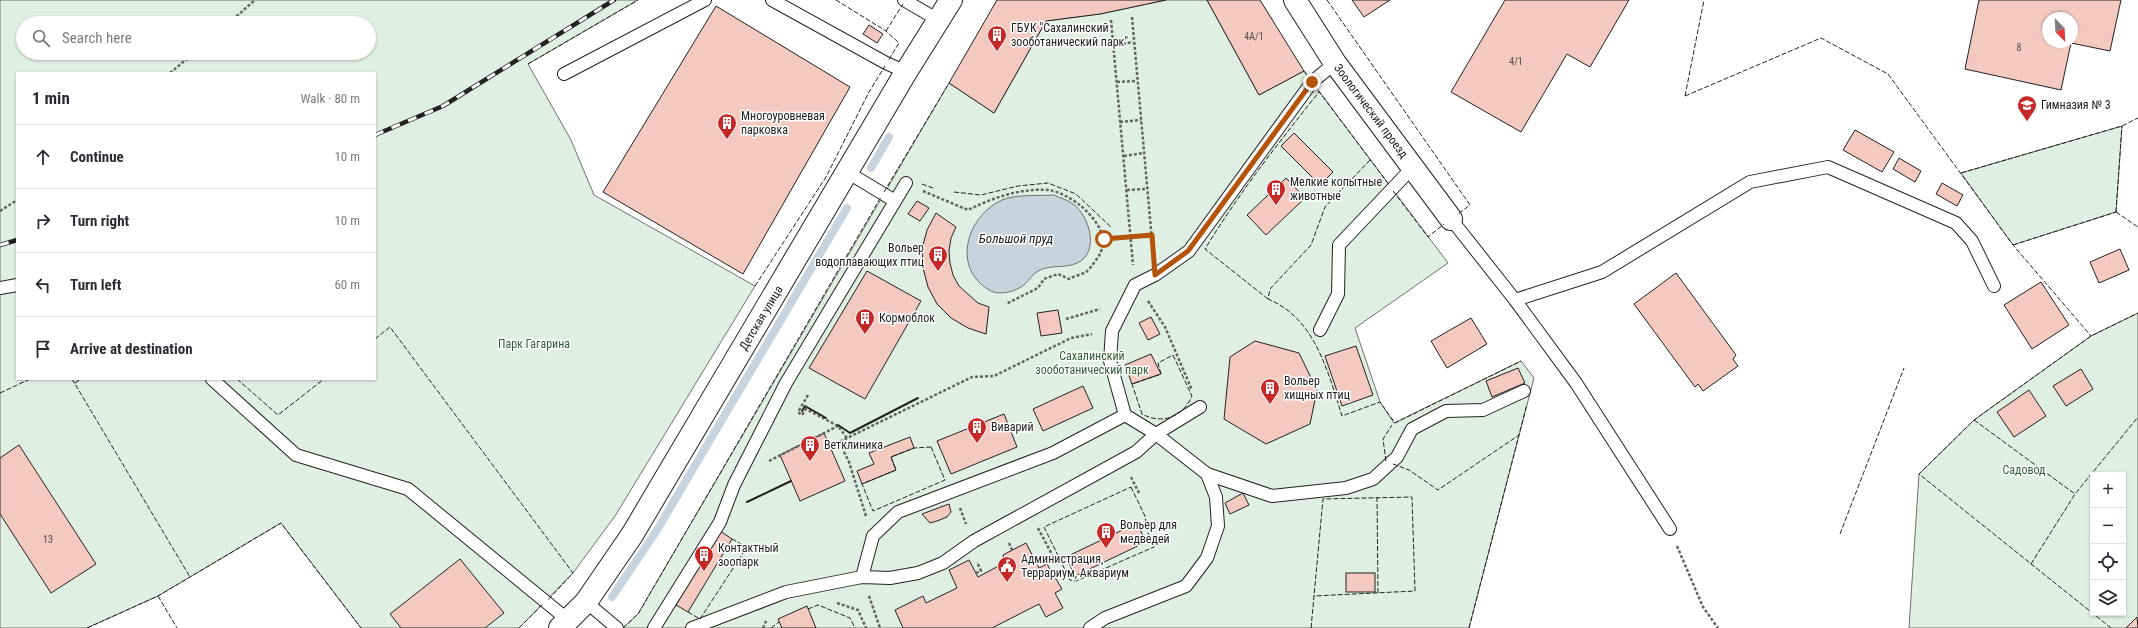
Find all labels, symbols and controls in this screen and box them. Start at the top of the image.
north arrow [2042,12,2078,48]
search box [16,16,376,60]
place label: ГБУК "Сахалинский зооботанический парк" [1011,21,1128,49]
building icon: ГБУК "Сахалинский зооботанический парк" [986,24,1008,52]
icon: search [30,27,52,49]
text: Search here [62,29,132,47]
house number: 4А/1 [1244,31,1264,42]
house number: 8 [2017,42,2022,53]
house number: 4/1 [1509,56,1523,67]
street label: Зоологический проезд [1331,61,1411,161]
route end [1303,73,1321,91]
text: 1 min [32,88,70,108]
text: Walk · 80 m [300,91,360,106]
school or university icon: Гимназия № 3 [2016,94,2038,122]
place label: Гимназия № 3 [2041,98,2111,112]
place label: Многоуровневая парковка [741,109,825,137]
building icon: Многоуровневая парковка [716,112,738,140]
icon: ahead [32,146,54,168]
text: Continue [70,148,124,166]
text: 10 m [334,149,360,164]
place label: Мелкие копытные животные [1290,175,1382,203]
building icon: Мелкие копытные животные [1265,178,1287,206]
icon: right [32,210,54,232]
text: Turn right [70,212,129,230]
text: 10 m [334,213,360,228]
route start [1095,230,1113,248]
water label: Большой пруд [979,231,1053,246]
place label: Вольер водоплавающих птиц [815,241,924,269]
building icon: Вольер водоплавающих птиц [927,244,949,272]
icon: left [32,274,54,296]
text: Turn left [70,276,121,294]
text: 60 m [334,277,360,292]
street label: Детская улица [736,283,786,353]
building icon: Кормоблок [854,307,876,335]
place label: Кормоблок [879,311,935,325]
park label: Парк Гагарина [498,337,570,351]
icon: arrive [32,338,54,360]
text: Arrive at destination [70,340,193,358]
park label: Сахалинский зооботанический парк [1035,349,1149,377]
place label: Вольер хищных птиц [1284,374,1350,402]
building icon: Вольер хищных птиц [1259,377,1281,405]
building icon: Виварий [966,416,988,444]
place label: Виварий [991,420,1034,434]
building icon: Ветклиника [799,434,821,462]
place label: Ветклиника [824,438,883,452]
park label: Садовод [2002,463,2046,477]
map controls [2090,472,2126,616]
button: + [2090,472,2126,508]
button: − [2090,508,2126,544]
place label: Вольер для медведей [1120,518,1177,546]
building icon: Вольер для медведей [1095,521,1117,549]
house number: 13 [43,534,53,545]
place label: Контактный зоопарк [718,541,779,569]
building icon: Контактный зоопарк [693,544,715,572]
button: locate [2090,544,2126,580]
place label: Администрация, Террариум, Аквариум [1021,552,1129,580]
public building icon: Администрация, Террариум, Аквариум [996,555,1018,583]
button: layers [2090,580,2126,616]

